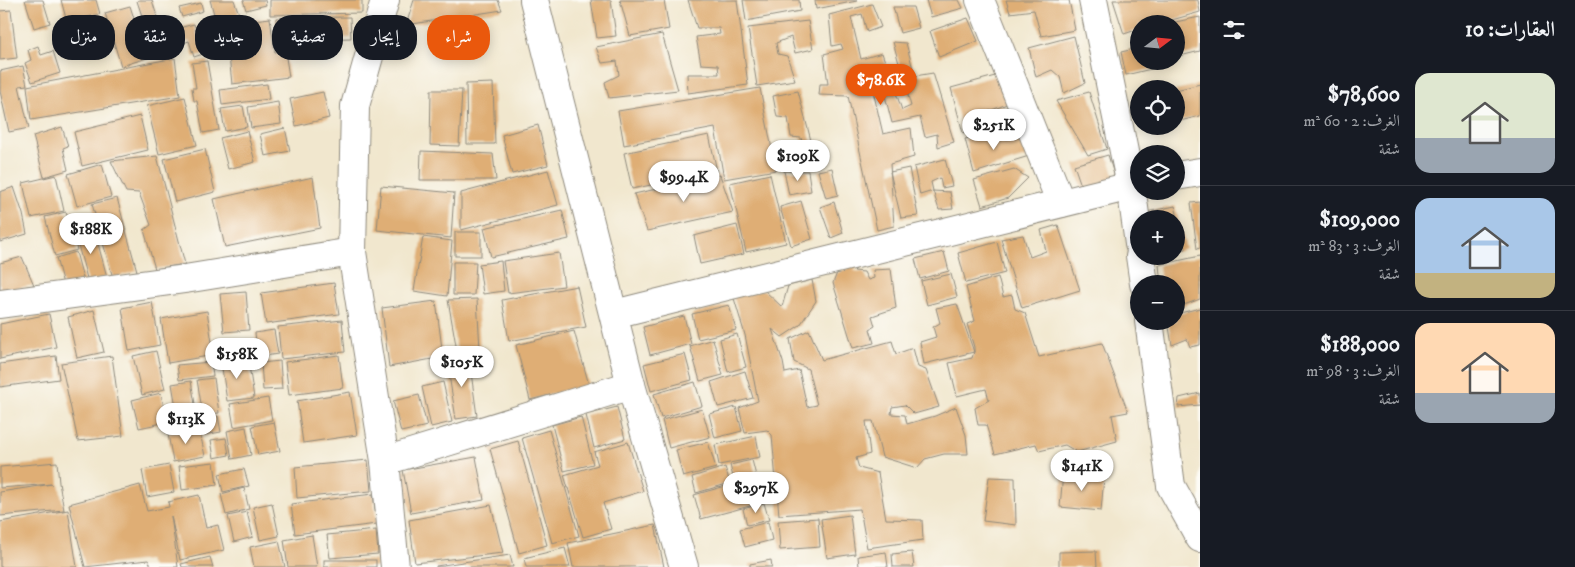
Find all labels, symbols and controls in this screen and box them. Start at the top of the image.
chip: منزل [52,15,115,60]
chip: شقة [125,15,185,60]
chip: جديد [195,15,262,60]
chip: تصفية [272,15,343,60]
chip: إيجار [353,15,417,60]
chip: شراء [427,15,490,60]
north arrow [1130,15,1185,70]
map controls [1130,15,1185,330]
icon: filters [1220,16,1248,44]
text: العقارات: 10 [1465,17,1555,43]
pin: $78.6K [840,64,922,106]
text: $78.6K [857,70,905,90]
button: locate [1130,80,1185,135]
text: $78,600 [1328,82,1400,108]
icon: home [1455,93,1515,153]
pin: $251K [959,108,1029,151]
text: الغرف: 2 · 60 m² [1303,111,1400,131]
text: $251K [973,115,1015,135]
text: شقة [1379,139,1400,159]
pin: $109K [763,140,833,182]
button: layers [1130,145,1185,200]
text: $109K [777,146,819,166]
pin: $99.4K [643,160,725,203]
text: $99.4K [659,167,709,187]
text: $109,000 [1320,207,1400,233]
button: + [1130,210,1185,265]
pin: $188K [56,212,126,255]
icon: home [1455,218,1515,278]
text: $188K [70,219,112,239]
text: الغرف: 3 · 83 m² [1308,236,1400,256]
text: شقة [1379,264,1400,284]
button: − [1130,275,1185,330]
text: $188,000 [1320,332,1400,358]
pin: $158K [202,338,272,380]
icon: home [1455,343,1515,403]
text: $158K [216,344,258,364]
pin: $105K [427,346,497,388]
text: $105K [441,352,483,372]
text: الغرف: 3 · 98 m² [1306,361,1400,381]
text: شقة [1379,389,1400,409]
pin: $113K [151,402,221,445]
text: $113K [167,409,205,429]
pin: $141K [1047,450,1117,492]
text: $141K [1062,456,1102,476]
pin: $297K [721,472,791,514]
text: $297K [734,478,778,498]

